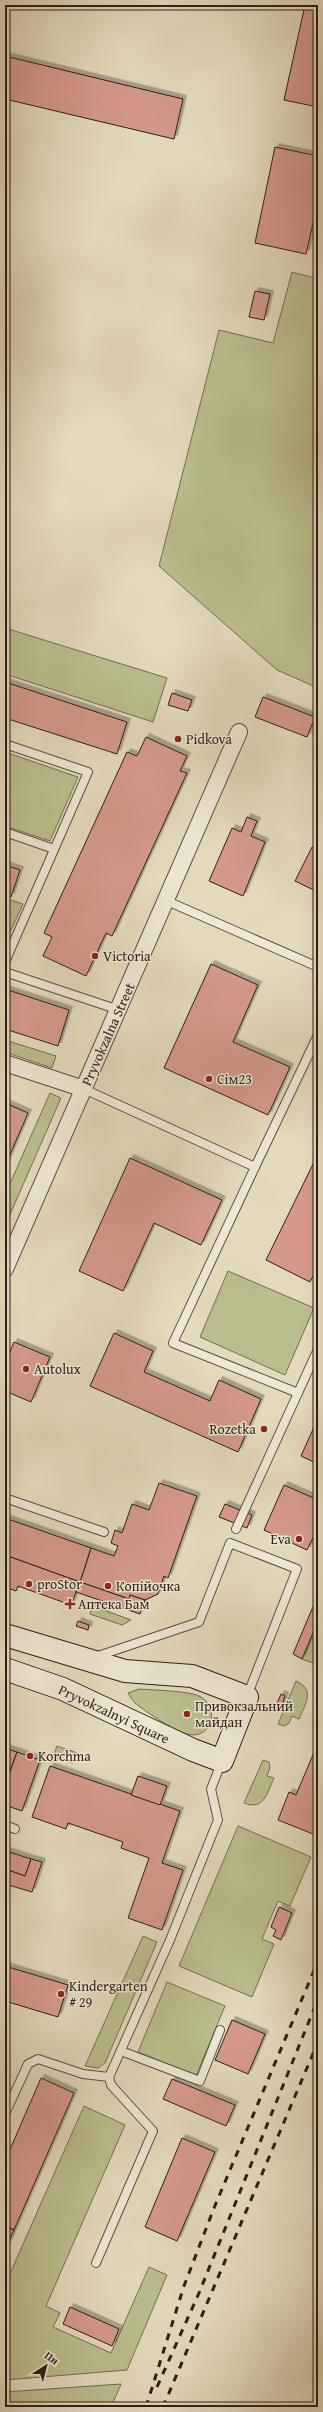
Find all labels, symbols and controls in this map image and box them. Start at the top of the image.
place label: Pidkova [186,729,232,749]
marker: Pidkova [173,734,183,744]
place label: Victoria [103,946,151,966]
marker: Victoria [90,951,100,961]
street label: Pryvokzalna Street [76,979,140,1089]
place label: Сім23 [217,1069,252,1089]
marker: Сім23 [204,1074,214,1084]
place label: Autolux [34,1359,82,1379]
marker: Autolux [21,1364,31,1374]
place label: Rozetka [209,1419,256,1439]
marker: Rozetka [259,1424,269,1434]
place label: Eva [271,1529,291,1549]
marker: Eva [294,1534,304,1544]
place label: proStor [37,1574,82,1594]
place label: Копійочка [116,1576,181,1596]
marker: proStor [24,1579,34,1589]
marker: Копійочка [103,1581,113,1591]
place label: Аптека Бам [78,1594,149,1614]
marker: Аптека Бам [65,1599,75,1609]
street label: Pryvokzalnyi Square [55,1680,173,1749]
place label: Привокзальний майдан [195,1696,293,1732]
marker: Привокзальний майдан [182,1709,192,1719]
place label: Korchma [38,1746,91,1766]
marker: Korchma [25,1751,35,1761]
place label: Kindergarten # 29 [69,1976,148,2012]
marker: Kindergarten # 29 [56,1989,66,1999]
north arrow [26,2346,66,2386]
text: Пн [41,2347,63,2369]

